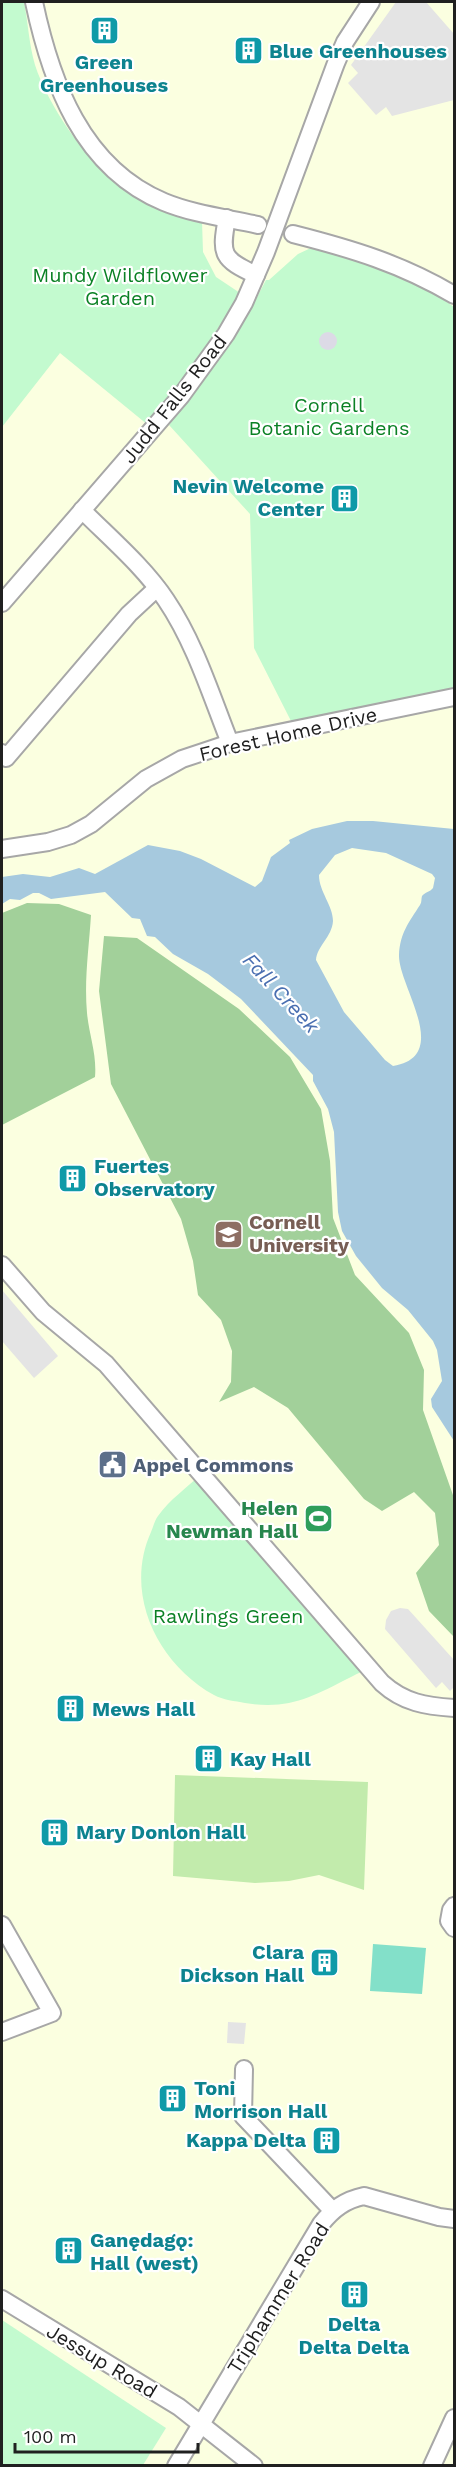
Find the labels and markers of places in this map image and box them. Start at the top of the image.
building icon: Green Greenhouses [88,15,120,47]
building icon: Blue Greenhouses [232,35,264,67]
place label: Blue Greenhouses [269,39,447,63]
place label: Green Greenhouses [40,50,168,97]
place label: Nevin Welcome Center [172,474,324,521]
building icon: Nevin Welcome Center [329,482,361,514]
place label: Fuertes Observatory [94,1154,216,1201]
building icon: Fuertes Observatory [57,1162,89,1194]
place label: Cornell University [249,1210,350,1257]
school or university icon: Cornell University [212,1218,244,1250]
public building icon: Appel Commons [96,1449,128,1481]
place label: Appel Commons [133,1453,294,1477]
place label: Helen Newman Hall [166,1496,298,1543]
sports icon: Helen Newman Hall [303,1503,335,1535]
building icon: Mews Hall [55,1693,87,1725]
place label: Mews Hall [92,1697,196,1721]
building icon: Kay Hall [193,1743,225,1775]
place label: Kay Hall [230,1747,311,1771]
building icon: Mary Donlon Hall [39,1816,71,1848]
place label: Mary Donlon Hall [76,1820,246,1844]
place label: Clara Dickson Hall [180,1940,304,1987]
building icon: Clara Dickson Hall [309,1947,341,1979]
place label: Toni Morrison Hall [194,2076,328,2123]
building icon: Toni Morrison Hall [157,2083,189,2115]
building icon: Kappa Delta [311,2124,343,2156]
place label: Kappa Delta [186,2128,306,2152]
place label: Ganędagǫ: Hall (west) [90,2228,199,2275]
building icon: Ganędagǫ: Hall (west) [53,2235,85,2267]
building icon: Delta Delta Delta [338,2278,370,2310]
place label: Delta Delta Delta [299,2312,410,2359]

